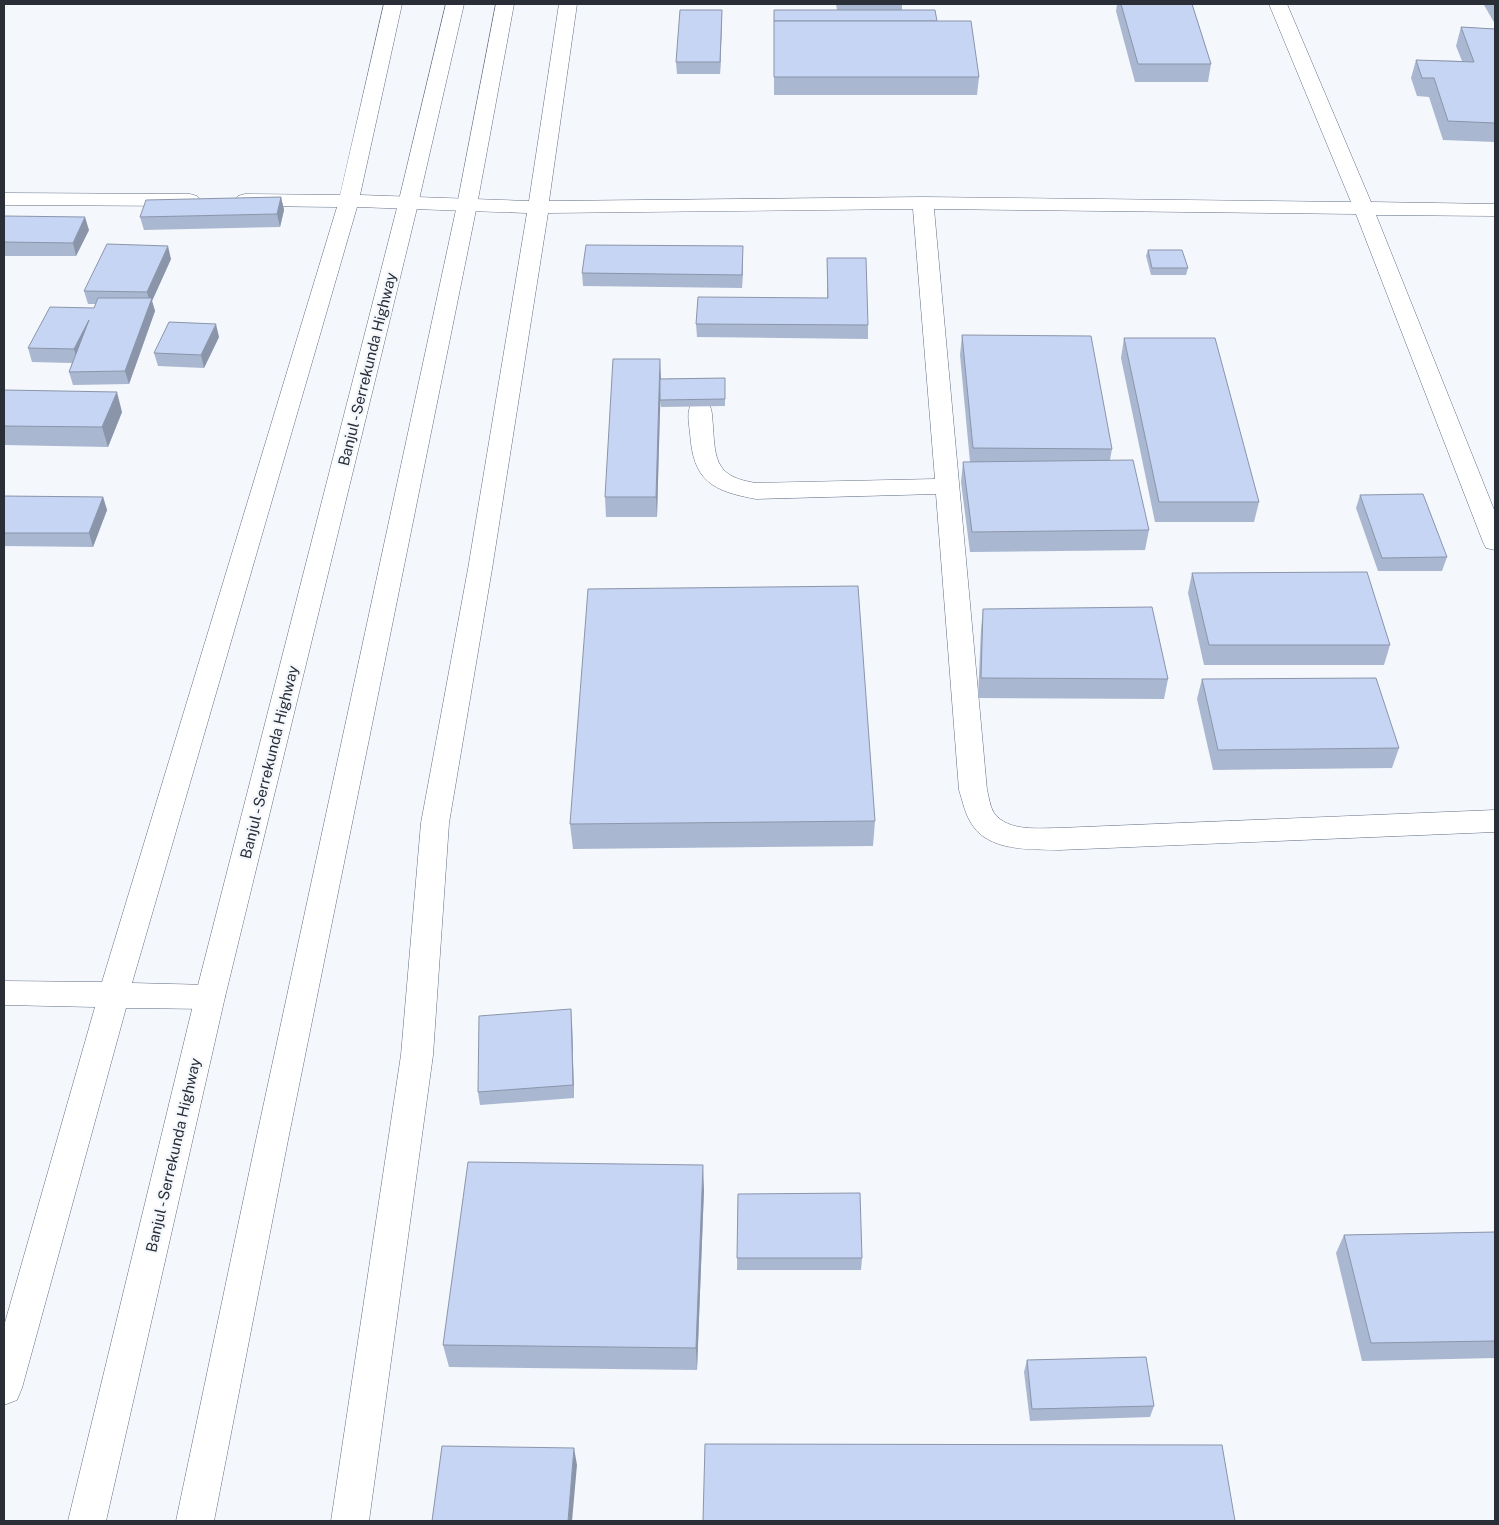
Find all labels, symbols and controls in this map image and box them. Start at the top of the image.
street label: Banjul - Serrekunda Highway [335,270,399,468]
street label: Banjul - Serrekunda Highway [237,663,301,861]
street label: Banjul - Serrekunda Highway [142,1056,204,1254]

